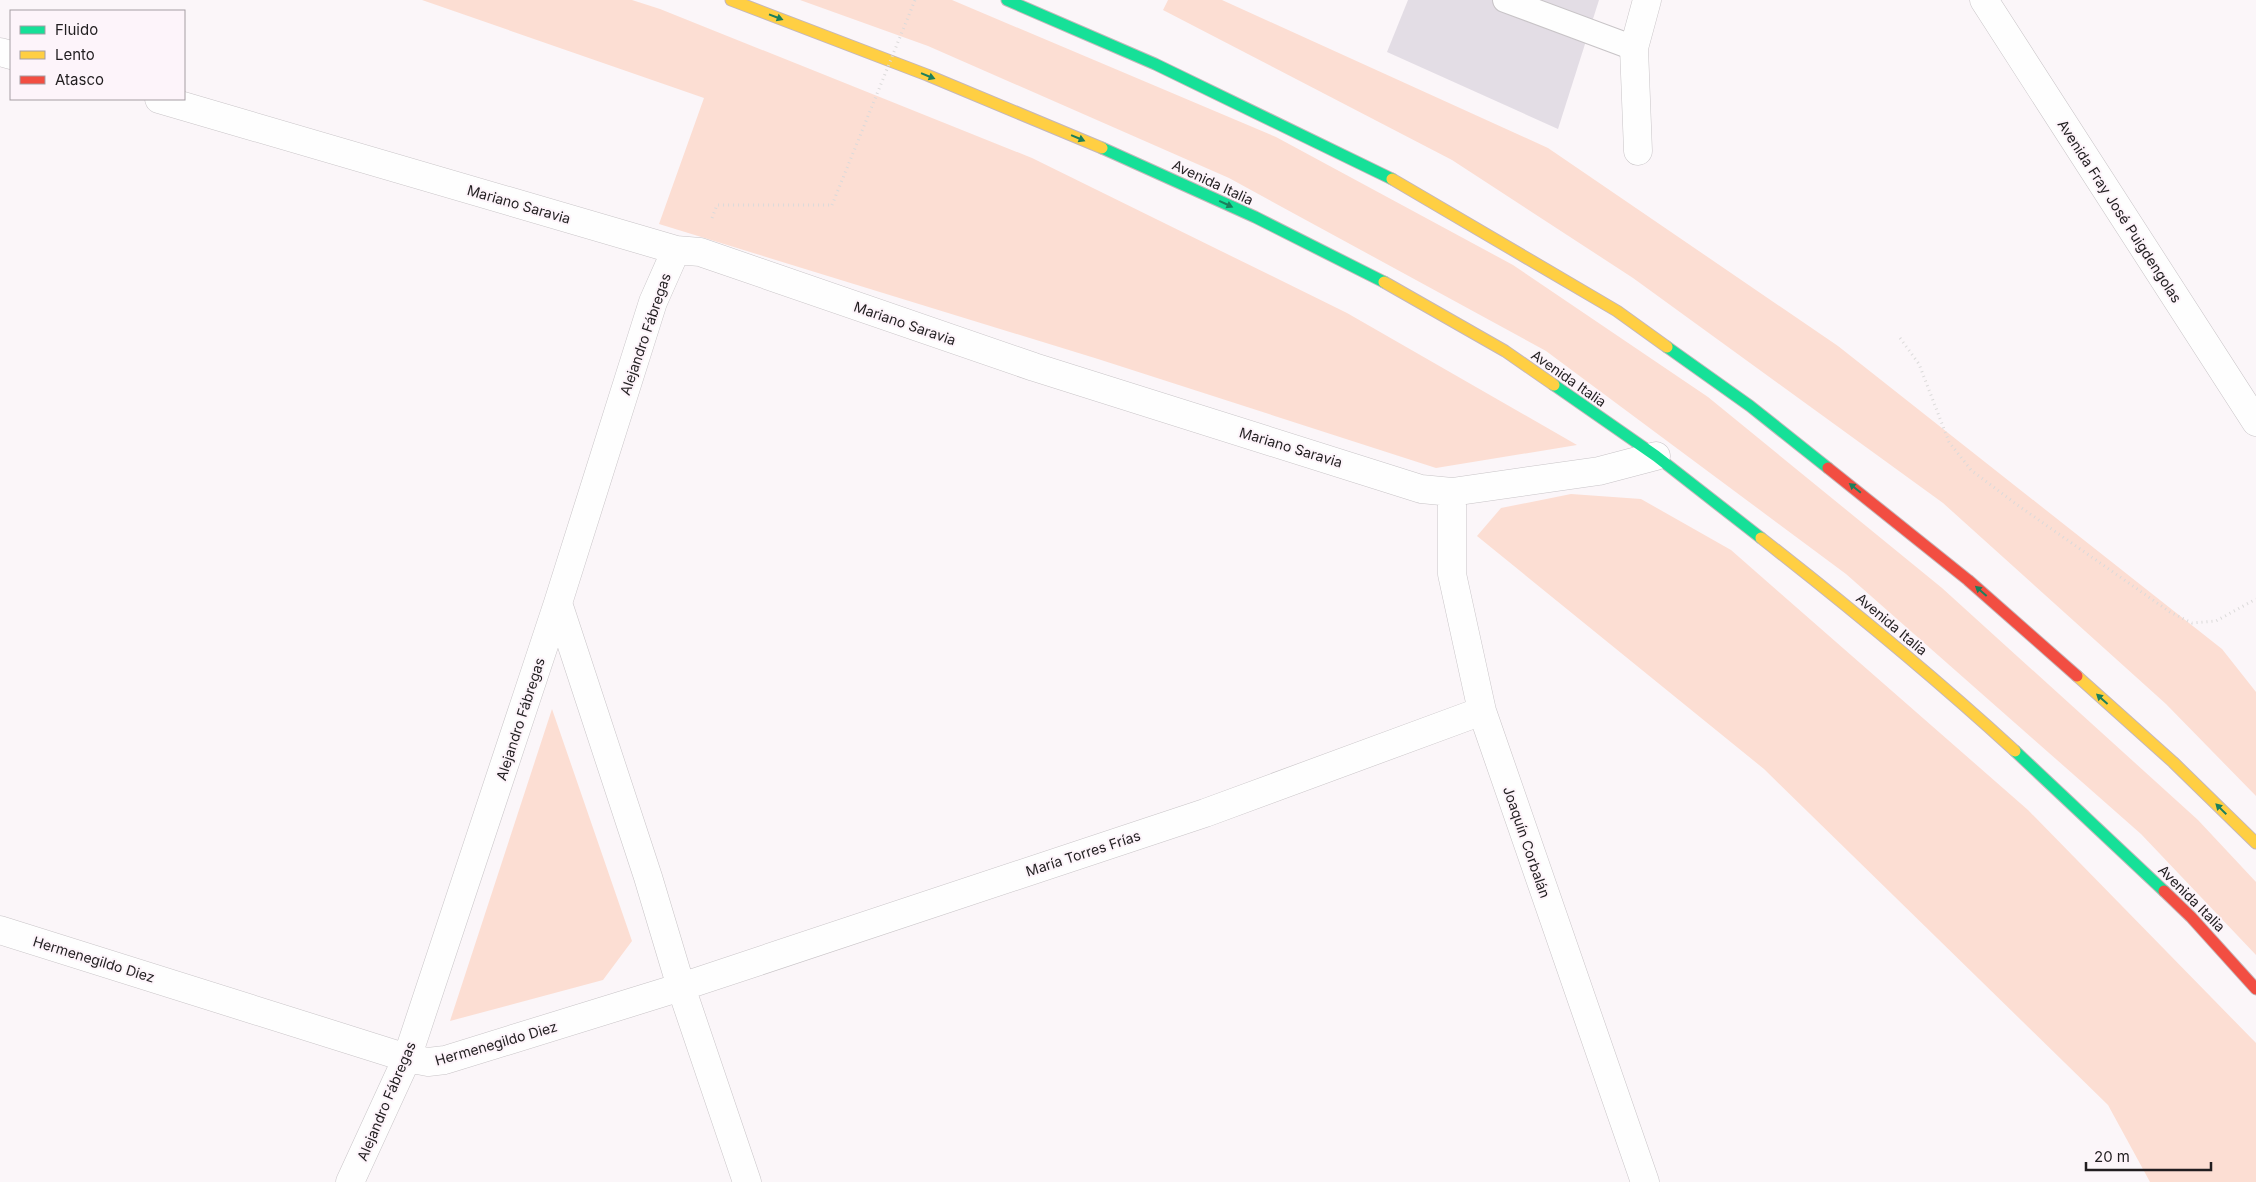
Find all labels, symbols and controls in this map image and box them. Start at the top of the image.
legend [10,10,185,100]
one-way arrow [769,13,784,21]
text: Fluido [55,20,98,39]
text: Lento [55,45,95,64]
text: Atasco [55,70,104,89]
one-way arrow [921,72,935,80]
street label: Avenida Fray José Puigdengolas [2054,116,2186,306]
one-way arrow [1071,135,1085,143]
street label: Avenida Italia [1170,156,1256,208]
street label: Mariano Saravia [465,181,573,227]
one-way arrow [1219,201,1233,209]
street label: Alejandro Fábregas [616,271,674,397]
street label: Mariano Saravia [852,298,958,348]
street label: Avenida Italia [1528,346,1610,410]
street label: Mariano Saravia [1237,423,1345,471]
one-way arrow [1849,482,1862,493]
one-way arrow [1975,585,1987,597]
street label: Avenida Italia [1853,589,1931,659]
street label: Alejandro Fábregas [492,655,548,783]
one-way arrow [2096,693,2109,704]
street label: Joaquín Corbalán [1500,784,1554,900]
one-way arrow [2216,803,2228,815]
street label: María Torres Frías [1024,826,1142,880]
street label: Avenida Italia [2155,861,2229,935]
street label: Hermenegildo Diez [31,932,157,986]
street label: Hermenegildo Diez [433,1017,559,1069]
street label: Alejandro Fábregas [353,1039,419,1163]
scale bar [2086,1140,2211,1172]
text: 20 m [2094,1147,2130,1166]

